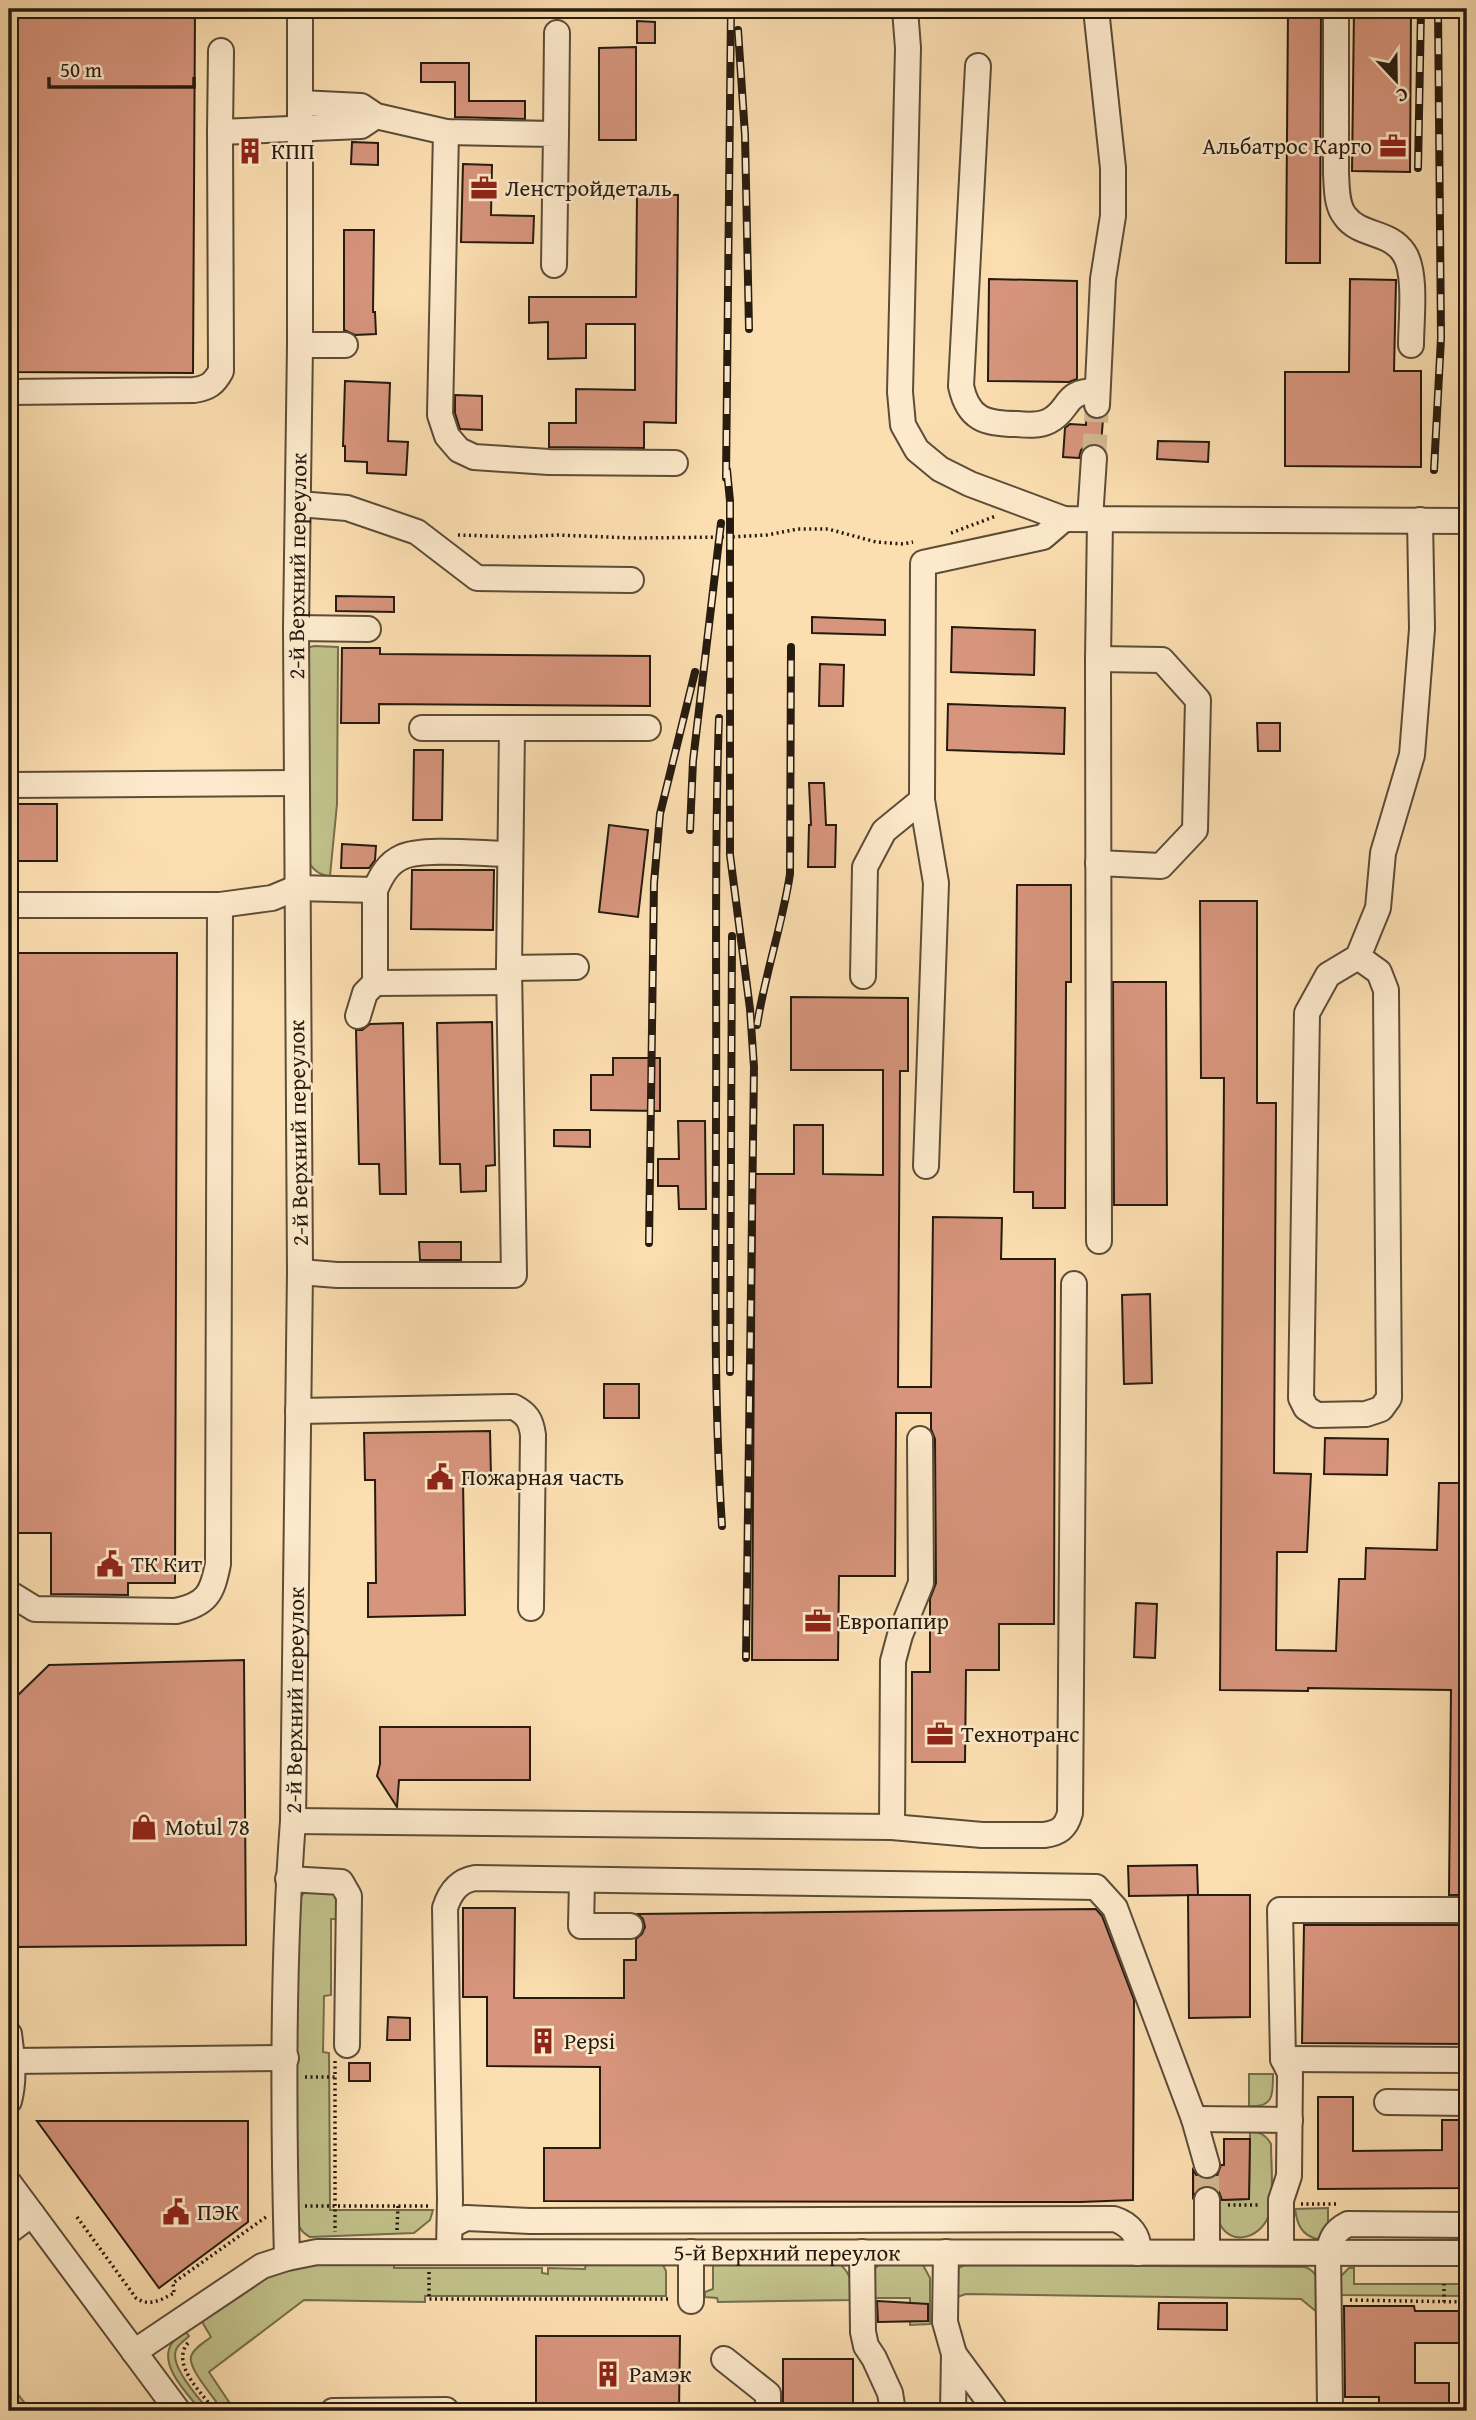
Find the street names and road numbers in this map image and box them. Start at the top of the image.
street label: 2-й Верхний переулок [279,453,314,680]
street label: 2-й Верхний переулок [279,1019,316,1247]
street label: 2-й Верхний переулок [276,1587,312,1814]
street label: 5-й Верхний переулок [674,2235,900,2269]

